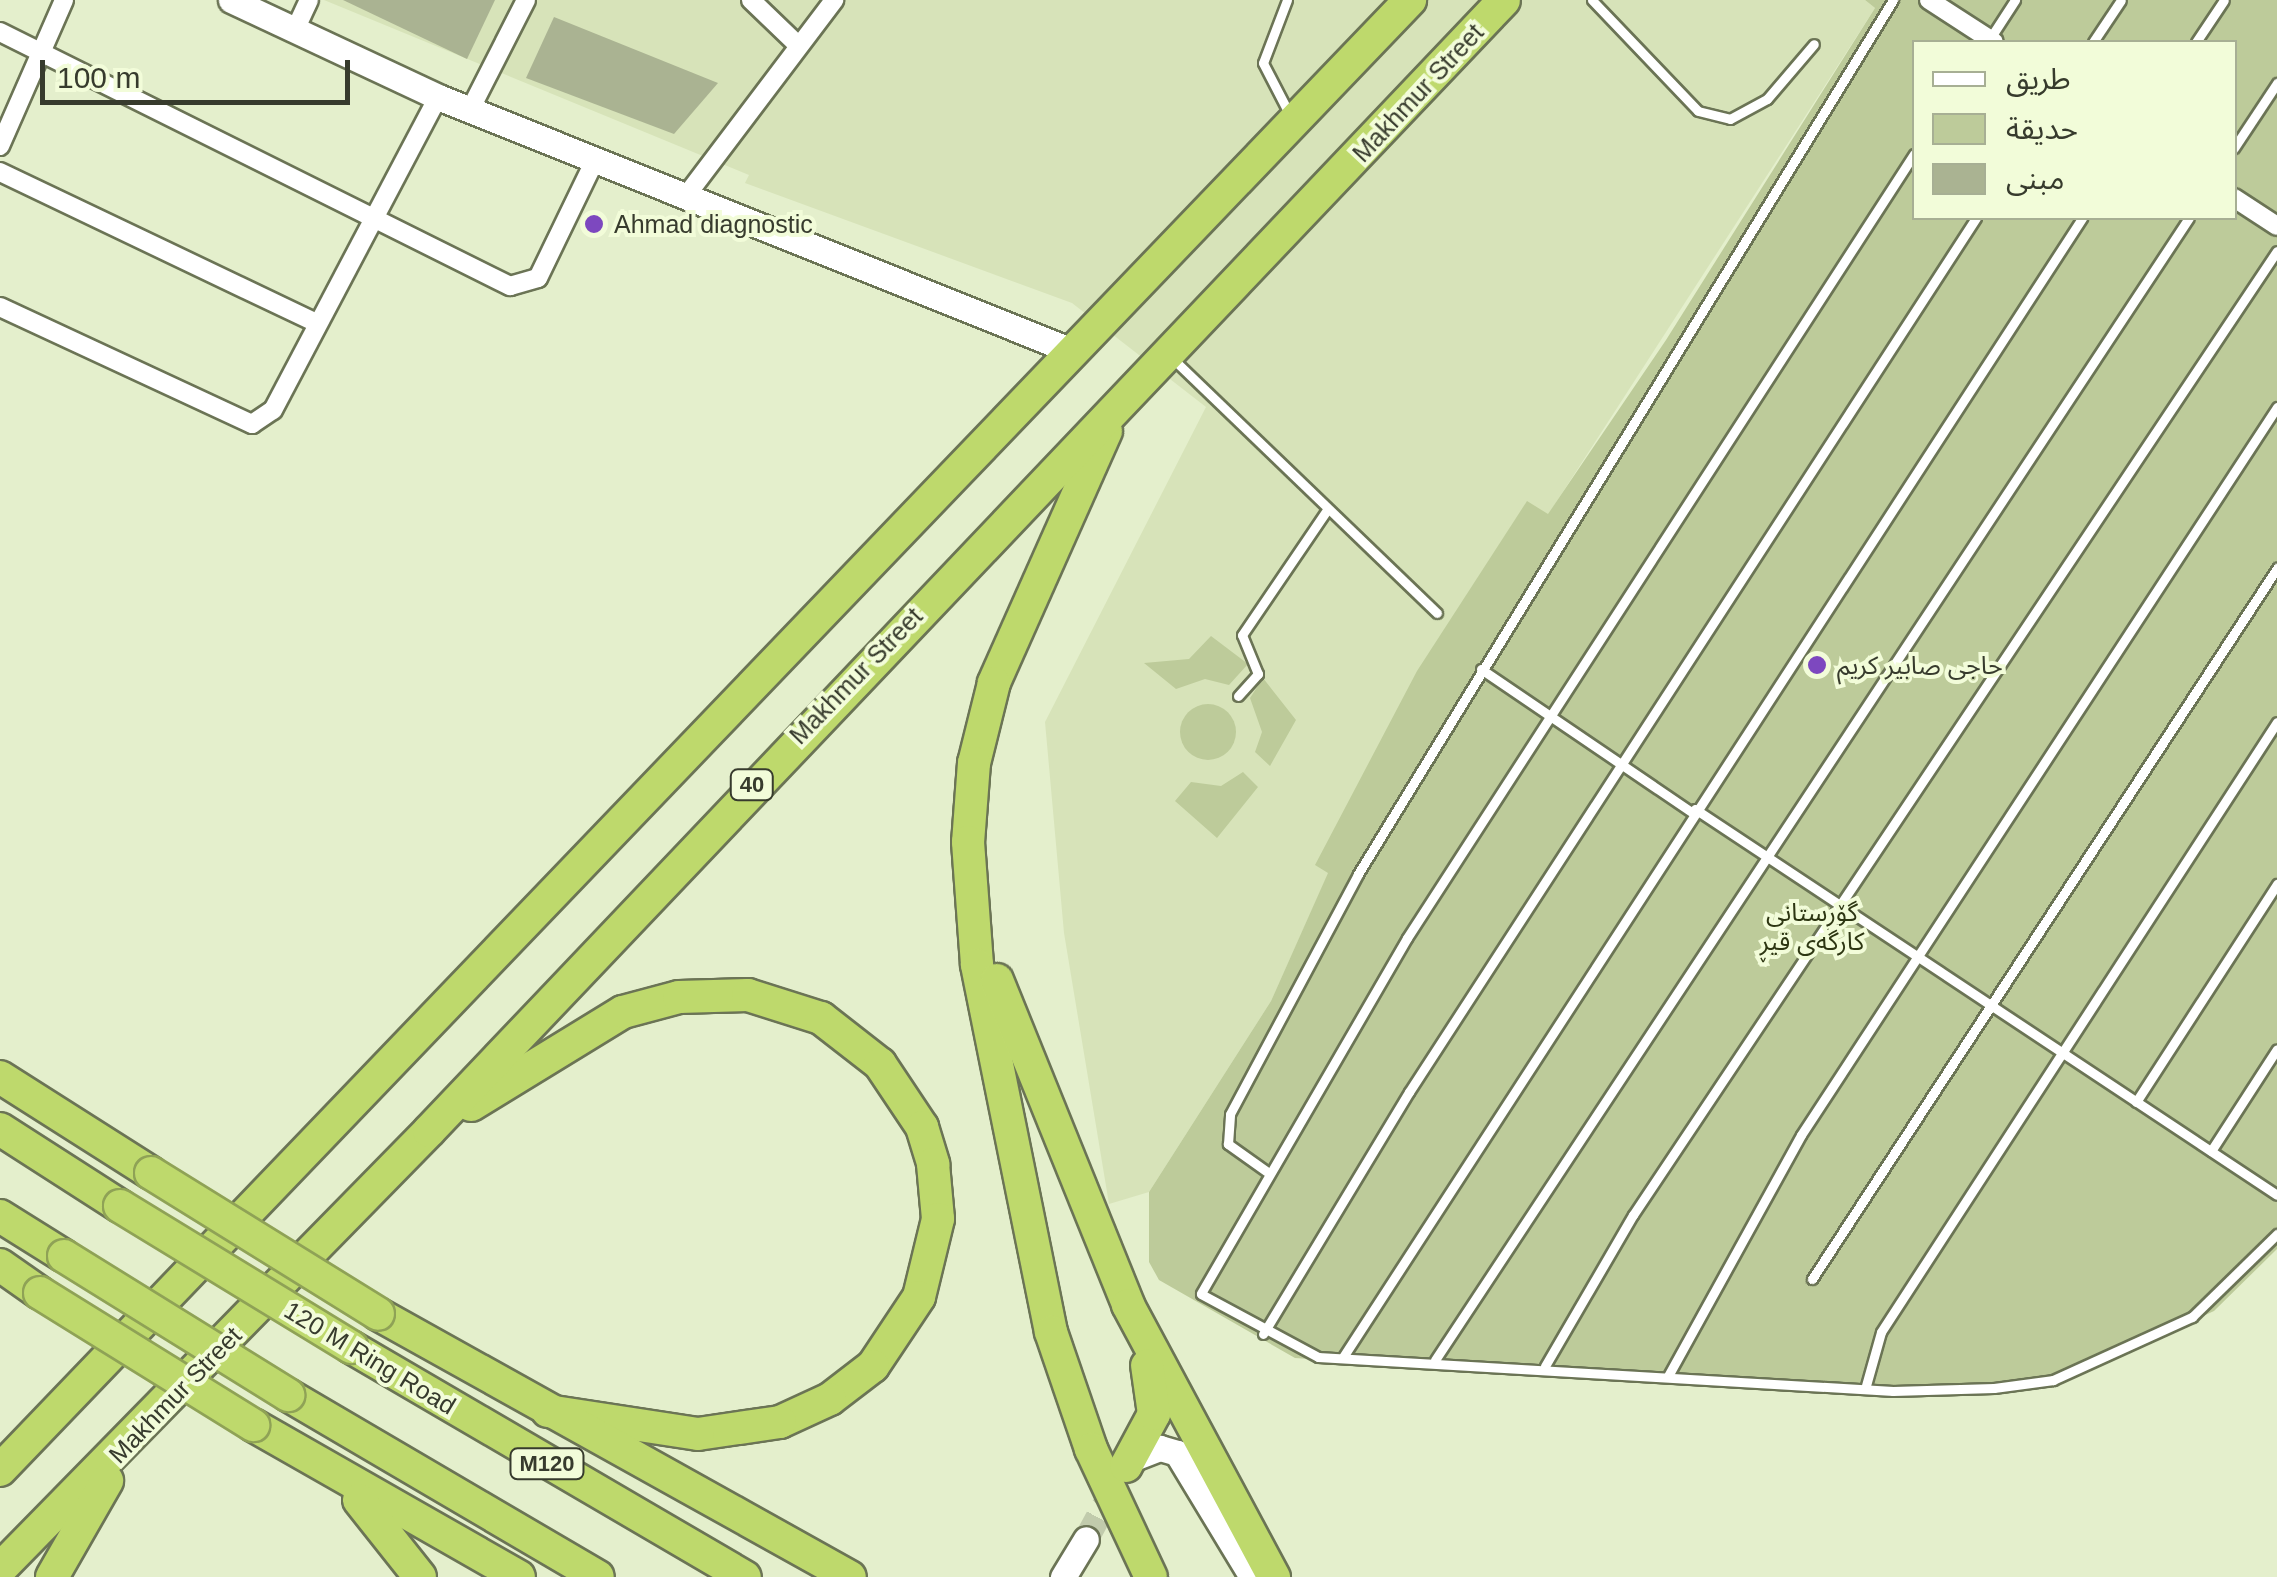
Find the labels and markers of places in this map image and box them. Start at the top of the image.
place label: Ahmad diagnostic [614,209,813,239]
marker: Ahmad diagnostic [583,213,605,235]
place label: حاجی صابیر کریم [1837,650,2003,680]
marker: حاجی صابیر کریم [1806,654,1828,676]

